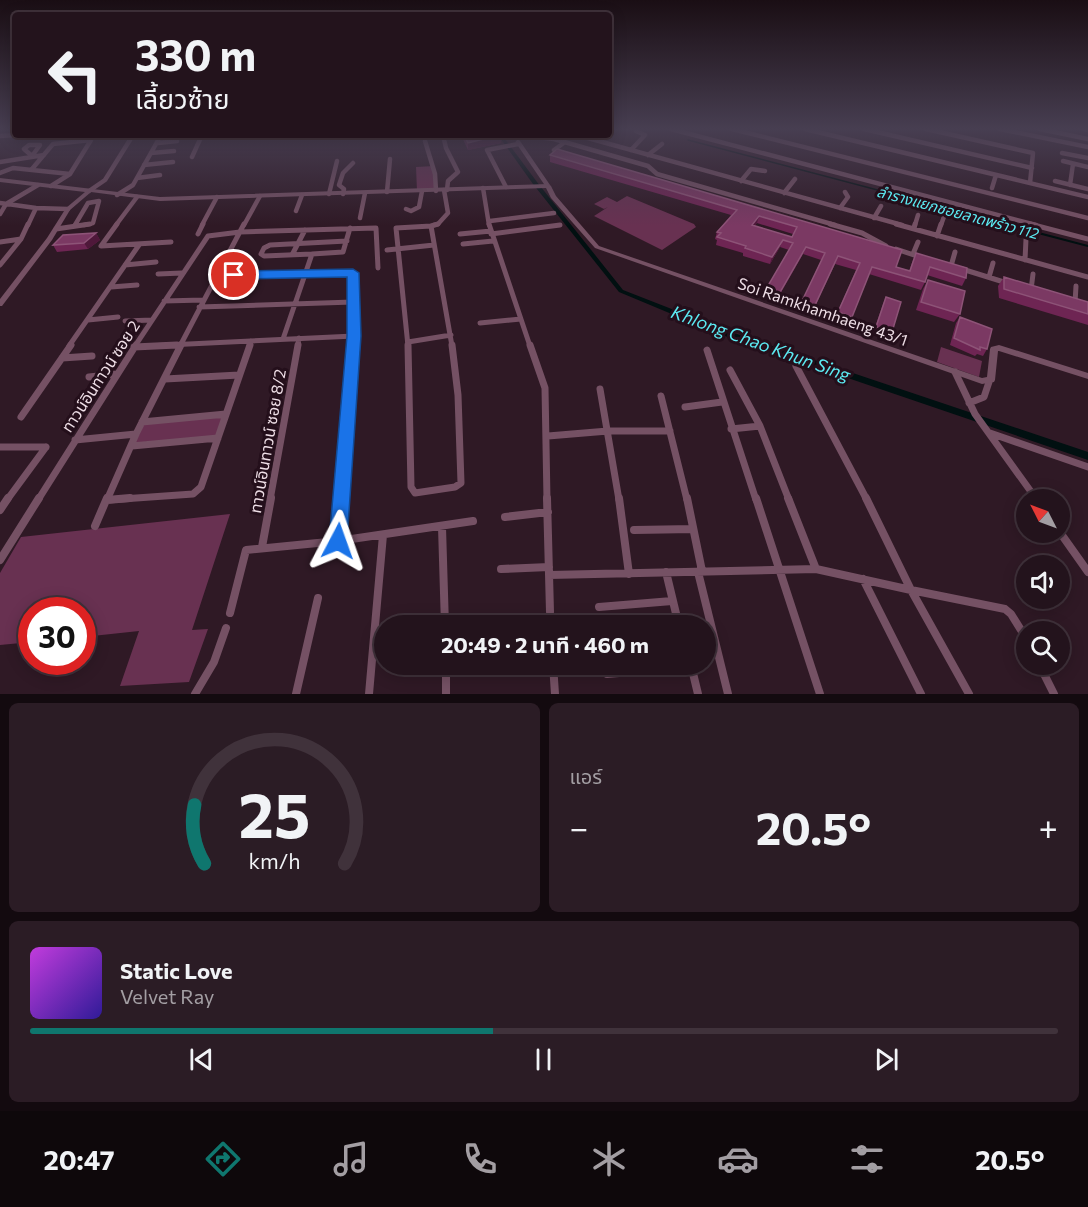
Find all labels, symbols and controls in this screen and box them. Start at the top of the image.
text: 330 m [135,28,256,80]
icon: left [36,36,114,114]
text: เลี้ยวซ้าย [135,82,229,115]
water label: ลำรางแยกซอยลาดพร้าว 112 [875,182,1042,242]
pin [208,249,259,300]
icon: arrive [217,258,250,291]
street label: Soi Ramkhamhaeng 43/1 [735,273,911,349]
water label: Khlong Chao Khun Sing [668,300,855,386]
street label: ทาวน์อินทาวน์ ซอย 2 [57,316,143,435]
street label: ทาวน์อินทาวน์ ซอย 8/2 [245,367,289,515]
north arrow [1016,489,1070,543]
map controls [1016,489,1070,675]
position arrow [306,509,370,573]
button: sound [1016,555,1070,609]
speed limit sign: 30 [18,597,96,675]
button: search [1016,621,1070,675]
text: 20:49 · 2 นาที · 460 m [441,631,649,658]
text: แอร์ [570,764,602,788]
text: 25 [238,775,310,851]
text: 20.5° [756,799,871,854]
text: − [570,806,588,847]
text: + [1039,806,1058,847]
text: km/h [248,848,300,874]
text: Static Love [120,957,233,984]
text: Velvet Ray [120,984,214,1008]
icon: previous [185,1043,218,1076]
icon: pause [527,1043,560,1076]
icon: next [870,1043,903,1076]
icon: directions [202,1138,244,1180]
icon: music [330,1138,372,1180]
icon: phone [459,1138,501,1180]
icon: climate [588,1138,630,1180]
icon: car [717,1138,759,1180]
icon: filters [846,1138,888,1180]
text: 20:47 [43,1143,115,1176]
text: 20.5° [975,1143,1044,1176]

